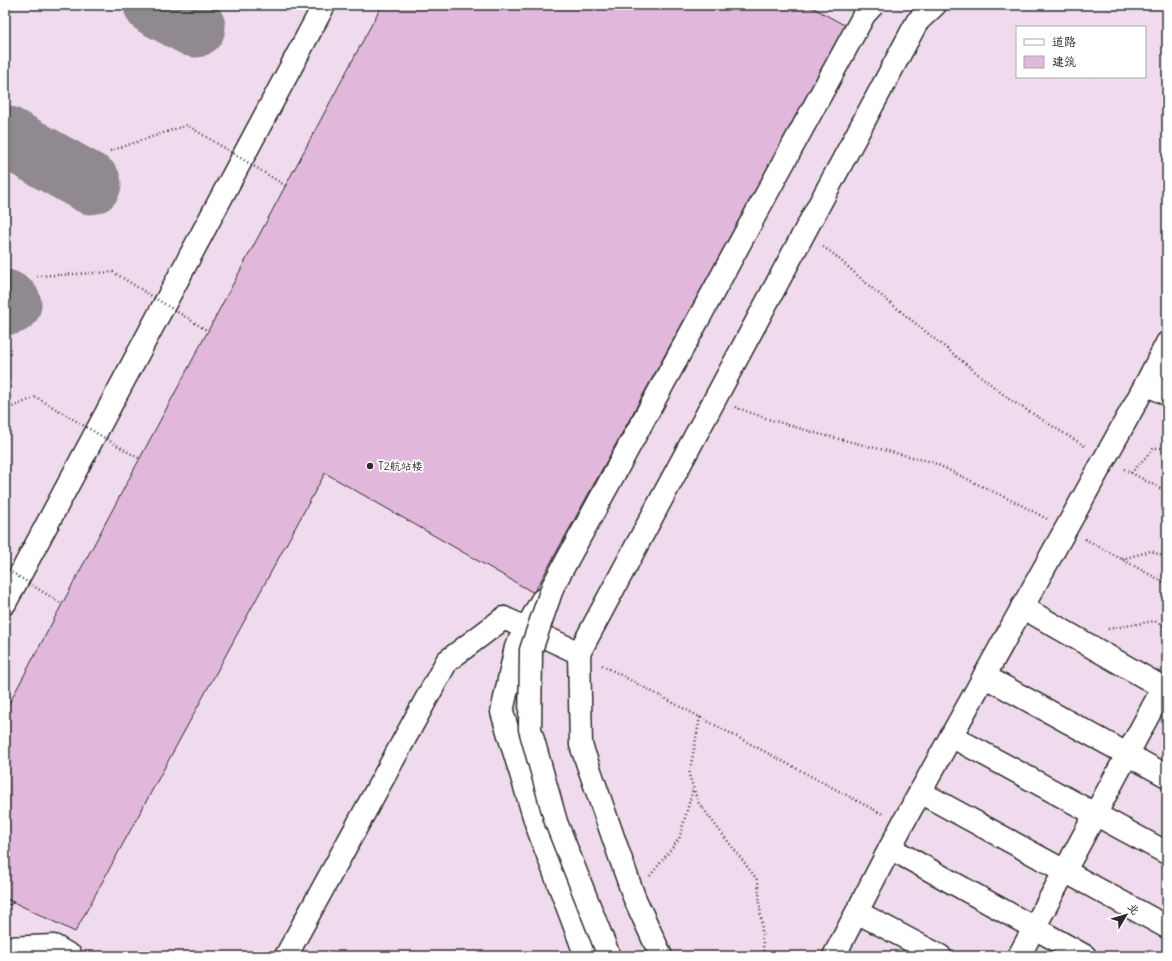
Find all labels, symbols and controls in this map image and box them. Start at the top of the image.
legend [1016,26,1146,78]
text: 道路 [1052,34,1076,49]
text: 建筑 [1052,54,1076,69]
place label: T2航站楼 [378,459,423,473]
marker: T2航站楼 [365,461,375,471]
north arrow [1106,895,1146,935]
text: 北 [1125,900,1143,917]

